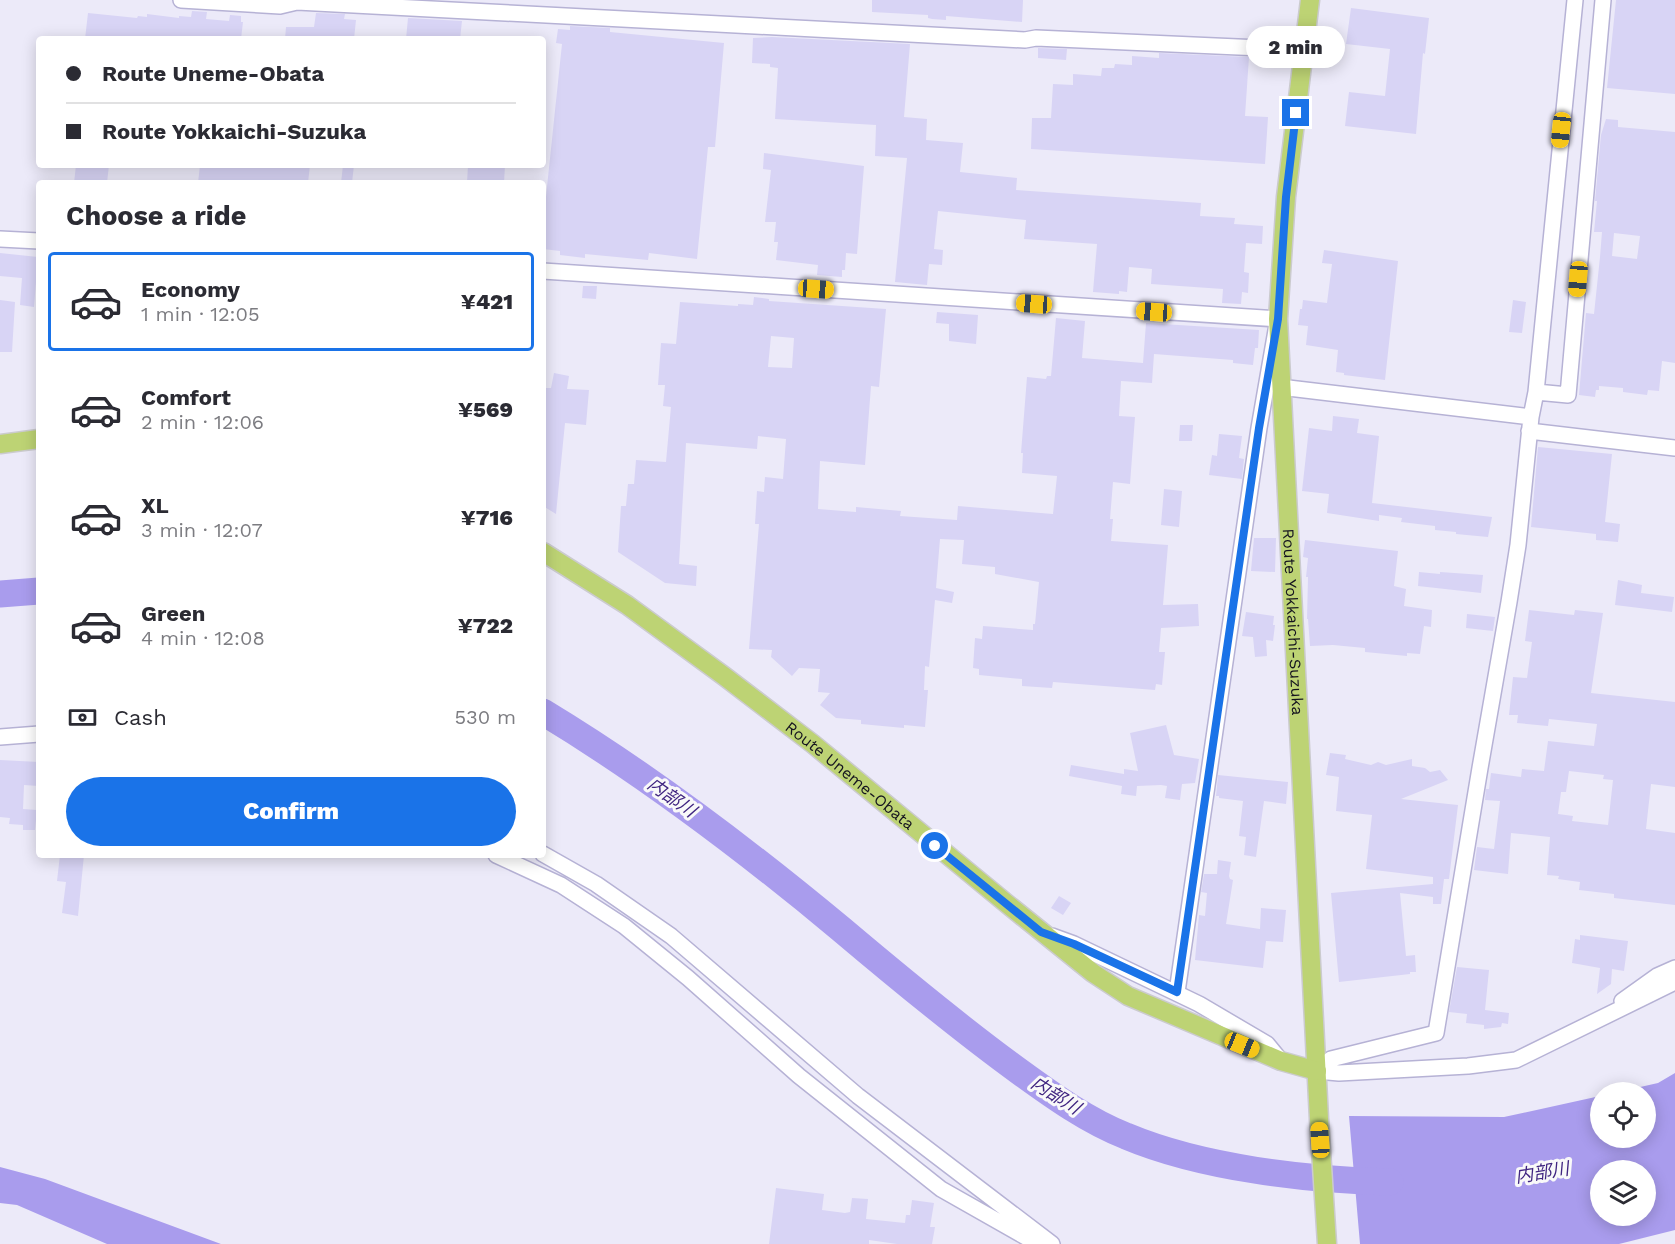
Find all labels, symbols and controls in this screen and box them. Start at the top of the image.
callout: 2 min [1246,26,1346,68]
text: 2 min [1268,35,1323,59]
text: Route Uneme-Obata [102,61,324,86]
route end [1282,99,1309,126]
car [1550,111,1572,149]
text: Route Yokkaichi-Suzuka [102,119,366,144]
text: Choose a ride [66,200,246,232]
car [1567,260,1589,298]
icon: car [69,275,123,329]
text: Economy [141,277,240,302]
car [797,279,835,299]
text: ¥421 [461,289,513,314]
car [1015,294,1053,314]
text: 1 min · 12:05 [141,302,260,326]
car [1135,302,1173,322]
icon: car [69,383,123,437]
text: Comfort [141,385,231,410]
text: ¥569 [458,397,513,422]
text: 2 min · 12:06 [141,410,264,434]
icon: car [69,491,123,545]
text: XL [141,493,169,518]
text: ¥716 [461,505,513,530]
text: 3 min · 12:07 [141,518,263,542]
street label: Route Yokkaichi-Suzuka [1279,528,1308,716]
icon: car [69,599,123,653]
text: Green [141,601,205,626]
text: ¥722 [458,613,513,638]
text: 4 min · 12:08 [141,626,265,650]
icon: cash [66,701,99,734]
text: Cash [114,705,167,730]
text: 530 m [454,705,516,729]
street label: Route Uneme-Obata [782,717,918,833]
water label: 内部川 [644,773,702,822]
button: Confirm [66,777,516,846]
route start [921,832,948,859]
car [1222,1030,1262,1060]
water label: 内部川 [1028,1072,1086,1119]
map controls [1590,1082,1656,1226]
button: locate [1590,1082,1656,1148]
car [1310,1121,1330,1159]
water label: 内部川 [1514,1157,1572,1187]
button: layers [1590,1160,1656,1226]

